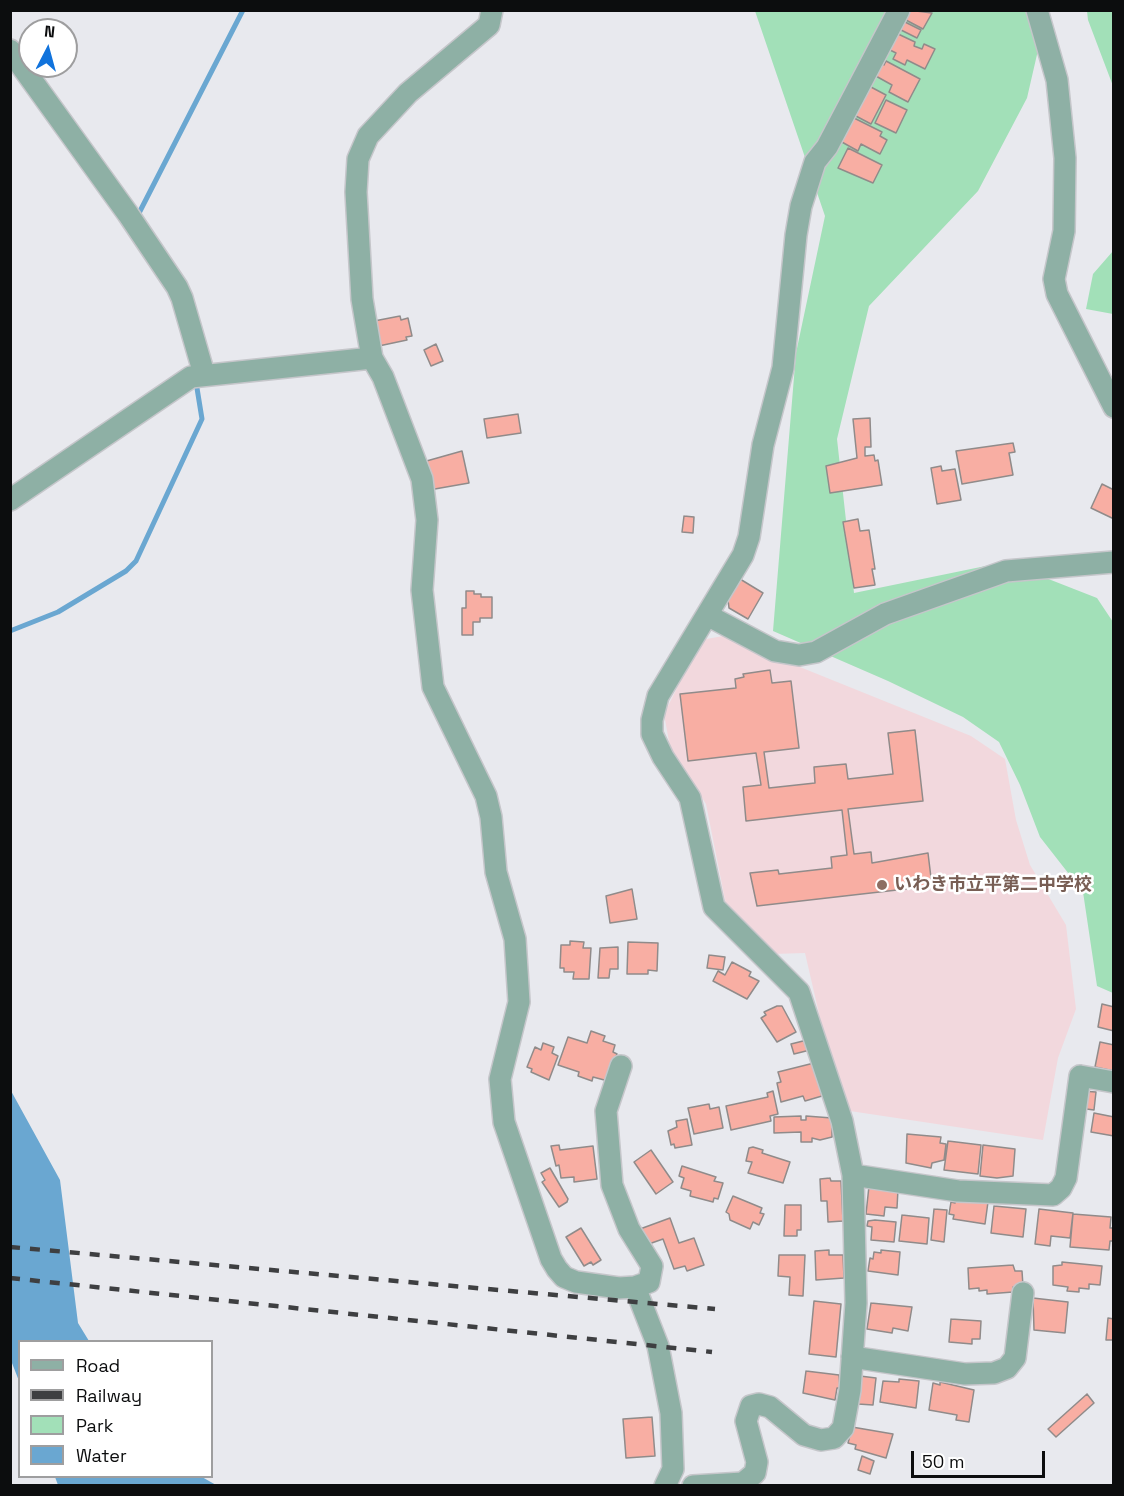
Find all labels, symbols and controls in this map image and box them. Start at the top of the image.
north arrow [18,18,78,78]
text: N [43,21,56,43]
place label: いわき市立平第二中学校 [894,874,1092,896]
marker: いわき市立平第二中学校 [875,878,889,892]
legend [18,1340,213,1478]
text: Road [76,1354,120,1377]
text: Railway [76,1384,142,1407]
text: Park [76,1414,113,1437]
scale bar [914,1439,1048,1477]
text: Water [76,1444,127,1467]
text: 50 m [922,1450,964,1473]

